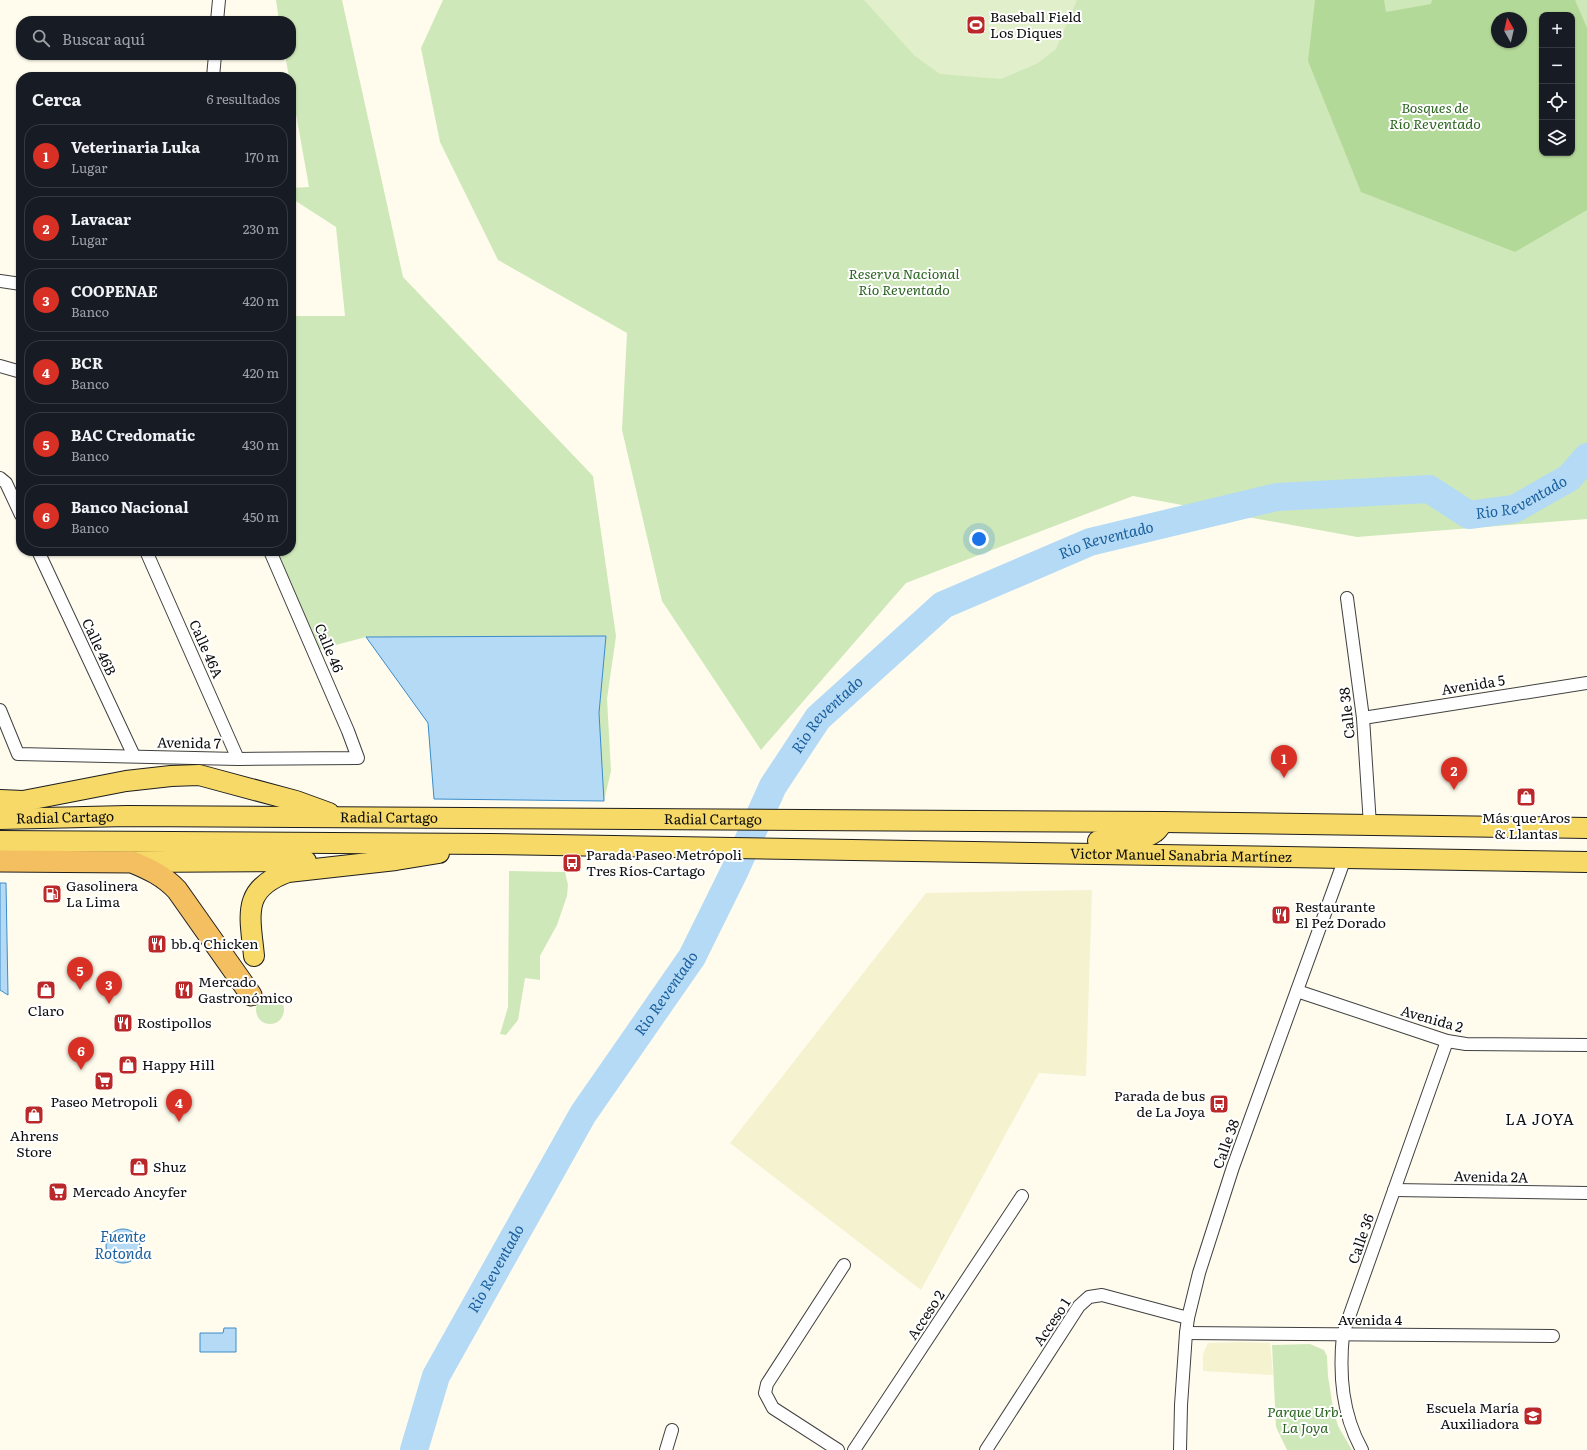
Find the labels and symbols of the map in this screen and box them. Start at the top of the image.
place label: Baseball Field Los Diques [990,6,1082,42]
north arrow [1491,12,1527,48]
sports icon: Baseball Field Los Diques [965,14,987,36]
park label: Bosques de Río Reventado [1389,97,1481,133]
park label: Reserva Nacional Río Reventado [849,263,959,299]
water label: Rio Reventado [1474,468,1571,524]
water label: Rio Reventado [1054,514,1156,564]
your location [969,529,989,549]
street label: Calle 46B [78,615,122,678]
street label: Calle 46A [185,616,229,682]
street label: Calle 46 [311,620,349,676]
street label: Avenida 5 [1440,669,1506,699]
water label: Rio Reventado [785,670,867,757]
street label: Calle 38 [1333,686,1359,740]
street label: Avenida 7 [157,731,221,753]
pin: 1 [1271,745,1297,778]
pin: 2 [1441,757,1467,790]
shop icon: Más que Aros & Llantas [1515,786,1537,808]
street label: Radial Cartago [16,805,114,828]
street label: Radial Cartago [340,806,438,827]
place label: Más que Aros & Llantas [1482,807,1570,843]
street label: Radial Cartago [664,808,762,829]
street label: Victor Manuel Sanabria Martínez [1070,843,1292,866]
place label: Parada Paseo Metrópoli Tres Ríos-Cartago [586,844,742,880]
bus stop icon: Parada Paseo Metrópoli Tres Ríos-Cartago [561,852,583,874]
place label: Gasolinera La Lima [66,875,139,911]
fuel station icon: Gasolinera La Lima [41,883,63,905]
place label: Restaurante El Pez Dorado [1295,896,1386,932]
restaurant icon: Restaurante El Pez Dorado [1270,904,1292,926]
restaurant icon: bb.q Chicken [146,933,168,955]
place label: bb.q Chicken [171,933,258,953]
water label: Rio Reventado [628,947,703,1040]
pin: 5 [67,957,93,990]
pin: 3 [96,971,122,1004]
place label: Mercado Gastronómico [198,971,293,1007]
shop icon: Claro [35,979,57,1001]
restaurant icon: Mercado Gastronómico [173,979,195,1001]
place label: Claro [28,1000,64,1020]
street label: Avenida 2 [1399,1000,1466,1036]
restaurant icon: Rostipollos [112,1012,134,1034]
place label: Rostipollos [137,1012,211,1032]
pin: 6 [68,1037,94,1070]
shop icon: Happy Hill [117,1054,139,1076]
place label: Happy Hill [142,1054,215,1074]
supermarket icon: Paseo Metropoli [93,1070,115,1092]
place label: Parada de bus de La Joya [1114,1085,1205,1121]
pin: 4 [166,1089,192,1122]
place label: Paseo Metropoli [50,1091,158,1111]
bus stop icon: Parada de bus de La Joya [1208,1093,1230,1115]
shop icon: Ahrens Store [23,1104,45,1126]
district label: LA JOYA [1505,1107,1575,1130]
street label: Calle 38 [1207,1116,1243,1171]
place label: Ahrens Store [10,1125,58,1161]
shop icon: Shuz [128,1156,150,1178]
place label: Shuz [153,1156,186,1176]
street label: Avenida 2A [1454,1165,1529,1187]
supermarket icon: Mercado Ancyfer [47,1181,69,1203]
place label: Mercado Ancyfer [72,1181,187,1201]
street label: Calle 36 [1342,1211,1378,1266]
water label: Rio Reventado [461,1220,529,1317]
water label: Fuente Rotonda [94,1224,152,1264]
street label: Acceso 2 [902,1286,949,1343]
street label: Acceso 1 [1028,1293,1075,1349]
street label: Avenida 4 [1338,1309,1403,1329]
place label: Escuela María Auxiliadora [1426,1397,1519,1433]
park label: Parque Urb. La Joya [1267,1401,1343,1437]
school or university icon: Escuela María Auxiliadora [1522,1405,1544,1427]

